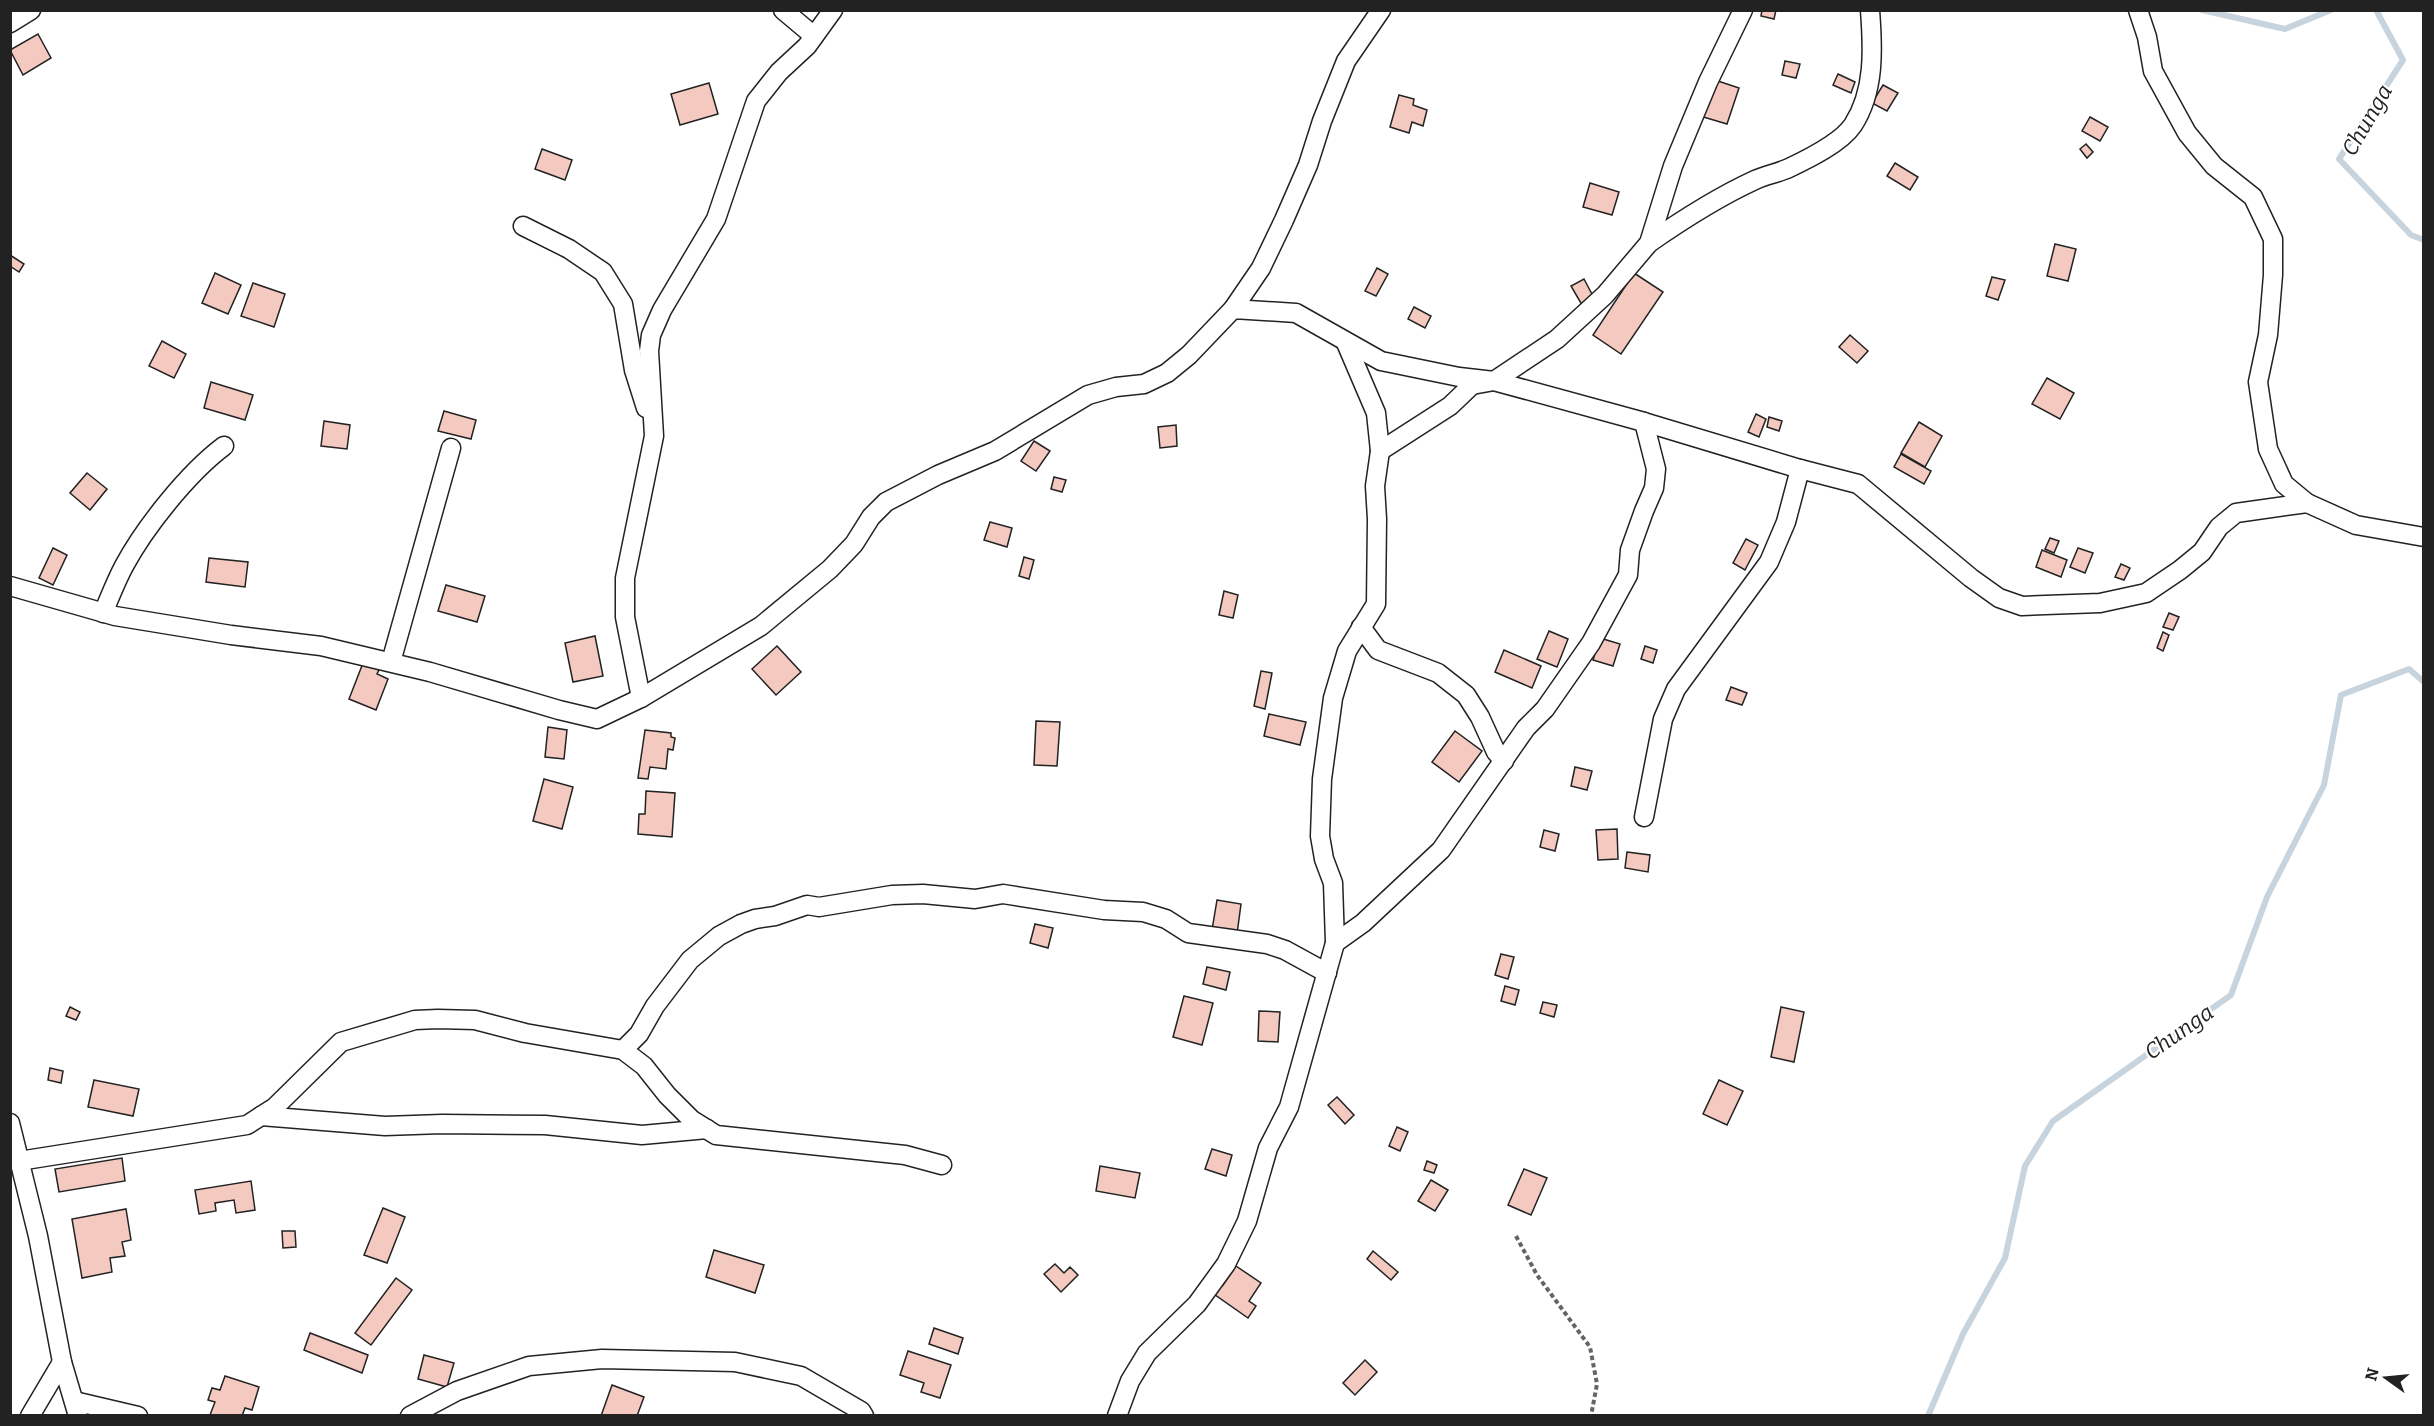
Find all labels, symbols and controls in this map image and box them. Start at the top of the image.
water label: Chunga [2336,79,2398,161]
water label: Chunga [2139,999,2219,1065]
north arrow [2356,1348,2416,1408]
text: N [2361,1366,2383,1383]

